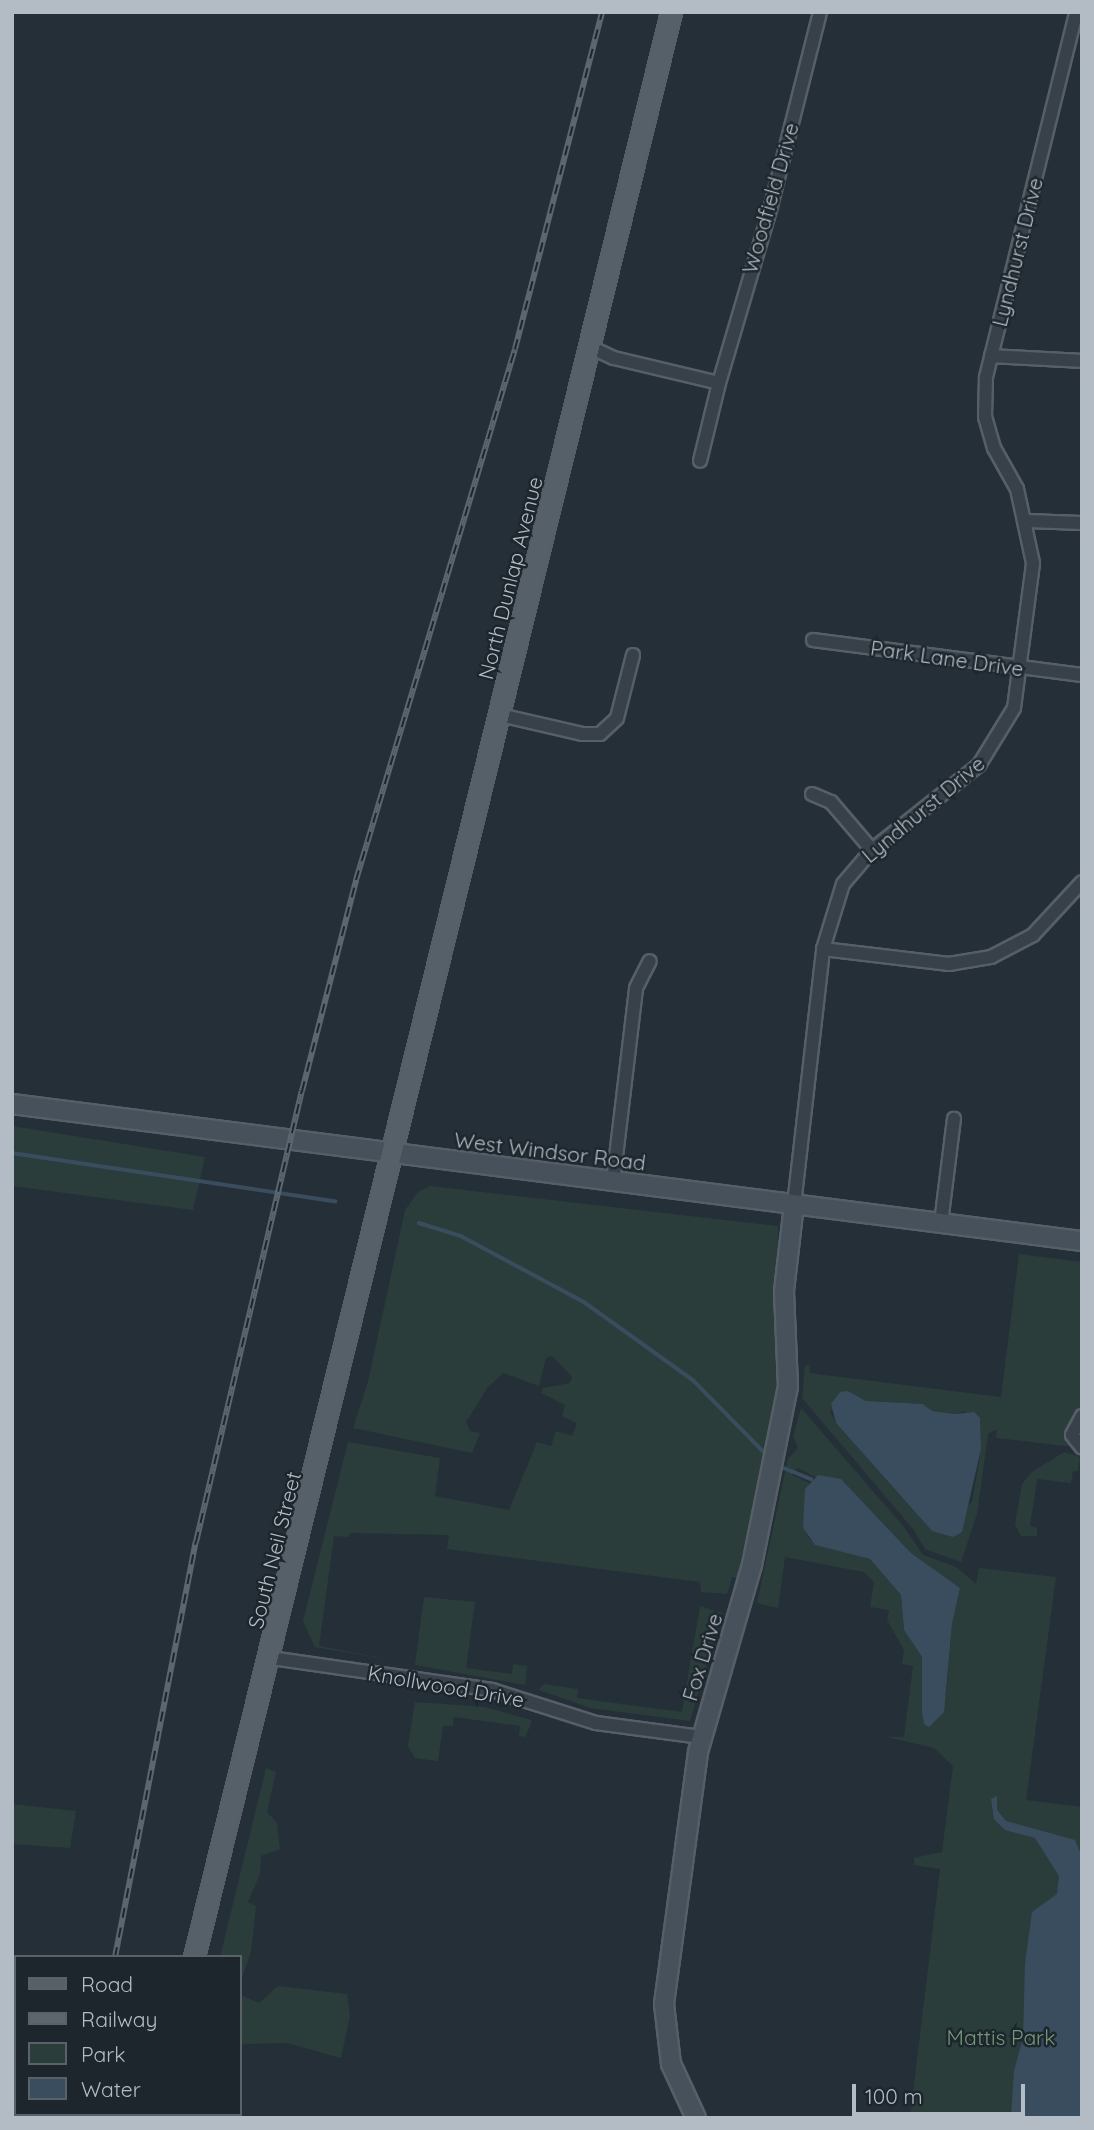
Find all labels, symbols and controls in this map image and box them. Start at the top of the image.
street label: Woodfield Drive [736,120,804,276]
street label: Lyndhurst Drive [986,175,1048,329]
street label: North Dunlap Avenue [473,474,547,682]
street label: Park Lane Drive [869,635,1025,681]
street label: Lyndhurst Drive [856,750,990,868]
street label: West Windsor Road [453,1127,647,1175]
street label: South Neil Street [242,1469,306,1631]
street label: Fox Drive [677,1610,727,1704]
street label: Knollwood Drive [366,1660,526,1712]
legend [14,1955,242,2116]
text: Road [81,1971,133,1997]
text: Railway [81,2006,157,2032]
park label: Mattis Park [947,2024,1055,2050]
text: Park [81,2041,125,2067]
scale bar [856,2070,1029,2114]
text: Water [81,2076,141,2102]
text: 100 m [865,2083,923,2109]

